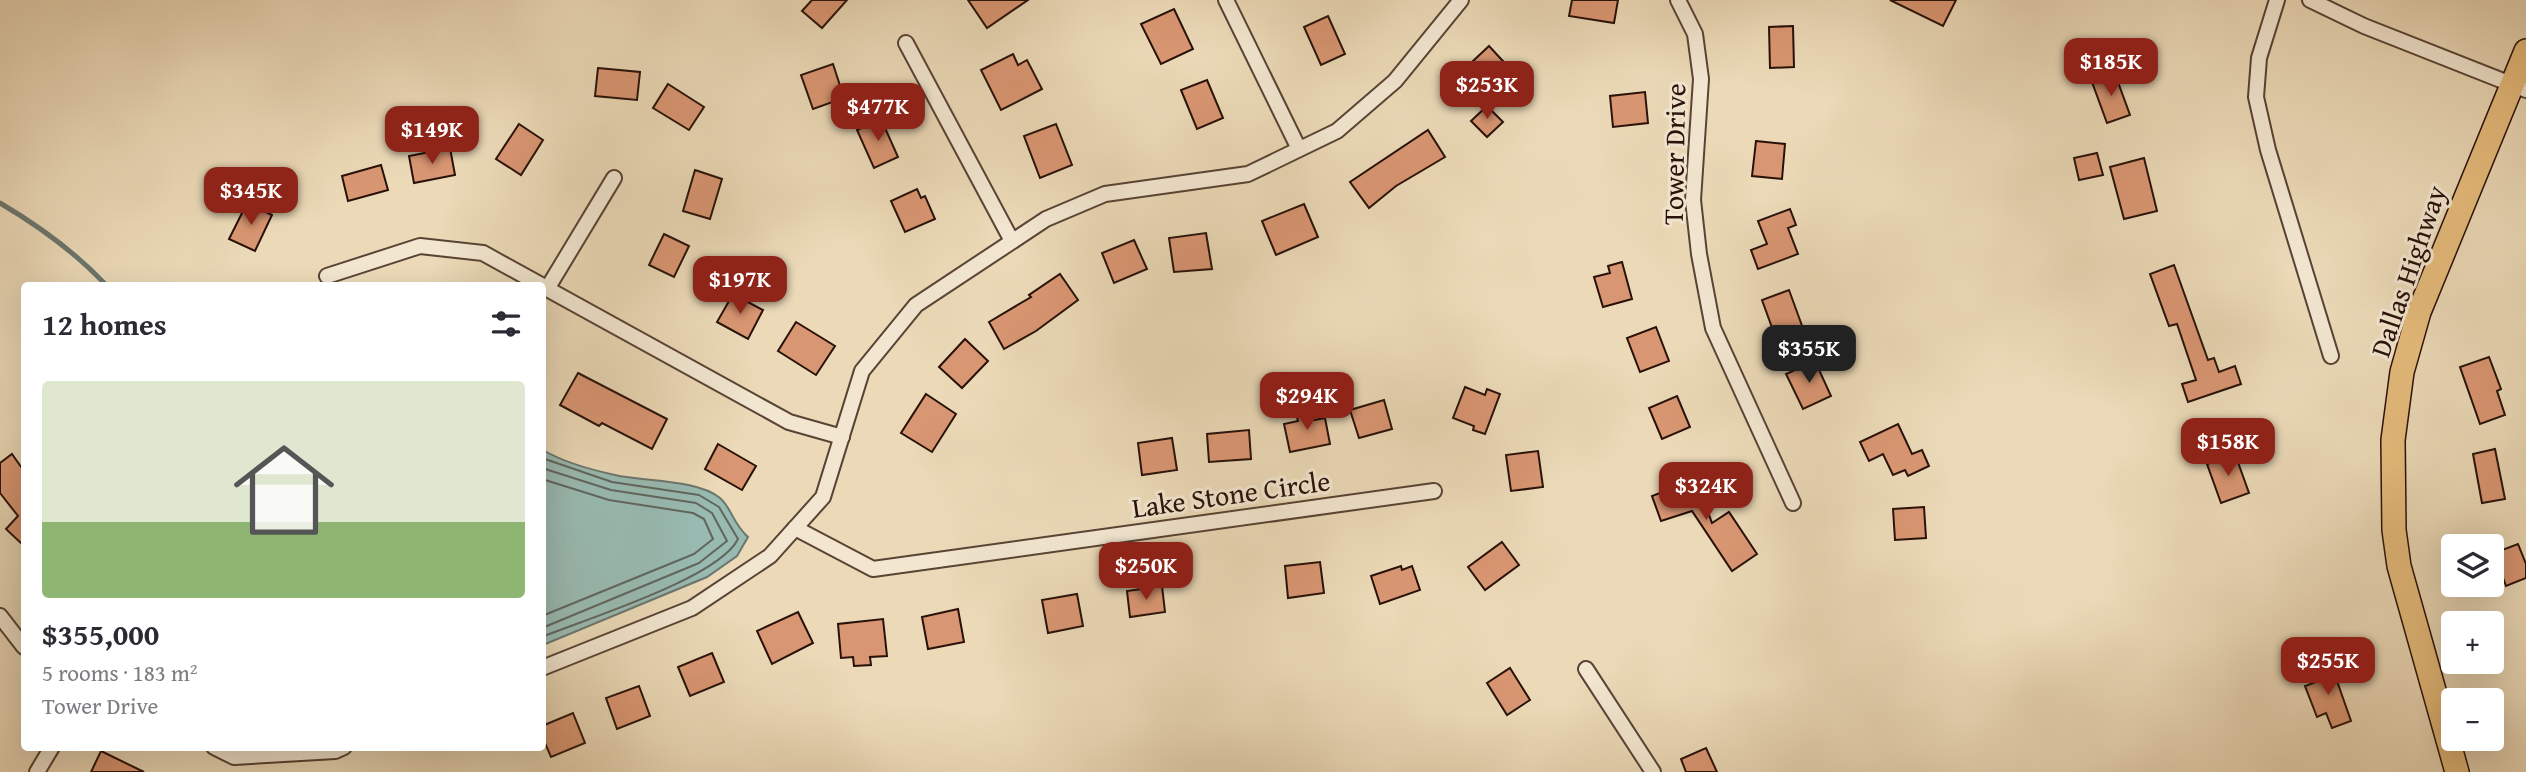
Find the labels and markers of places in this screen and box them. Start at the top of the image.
pin: $185K [2062,38,2160,98]
pin: $253K [1438,61,1536,121]
pin: $477K [829,83,927,143]
pin: $149K [383,106,481,166]
pin: $345K [202,168,300,227]
pin: $197K [691,256,789,316]
pin: $355K [1760,326,1858,385]
pin: $294K [1258,372,1356,432]
pin: $158K [2179,419,2277,478]
pin: $324K [1657,462,1755,522]
pin: $250K [1097,542,1195,602]
pin: $255K [2279,638,2377,697]

